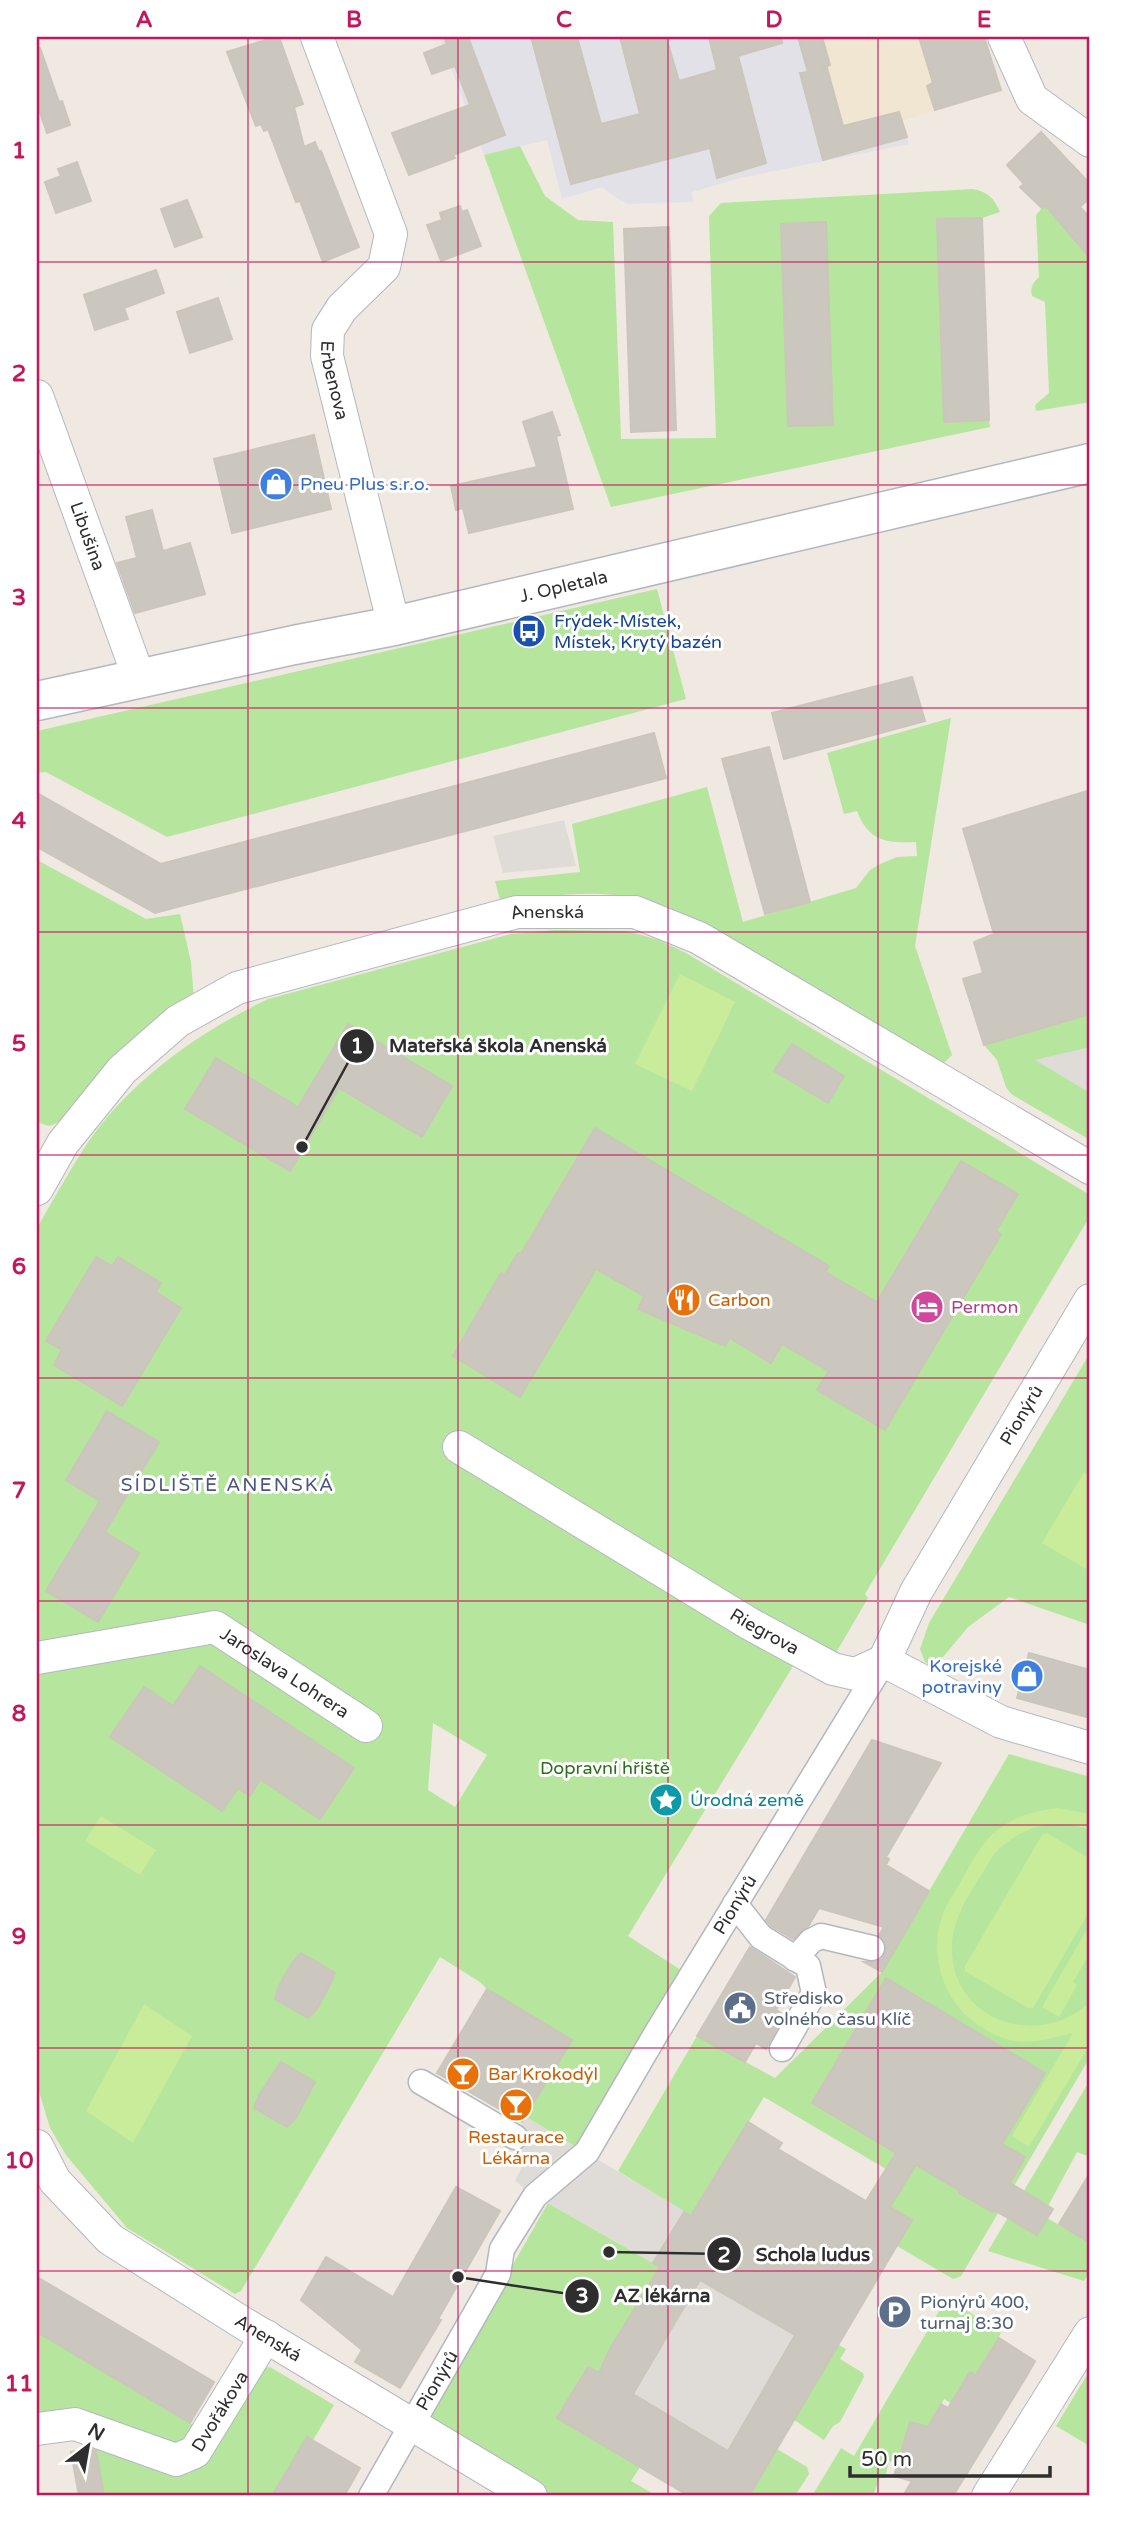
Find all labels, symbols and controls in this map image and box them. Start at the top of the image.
text: A [135,6,153,34]
text: B [346,6,362,34]
text: C [556,6,572,34]
text: D [765,6,783,34]
text: E [977,6,991,34]
text: 1 [12,137,26,165]
street label: Erbenova [316,340,353,422]
text: 2 [12,360,26,388]
shop icon: Pneu Plus s.r.o. [257,465,295,503]
place label: Pneu Plus s.r.o. [300,473,429,495]
street label: Libušina [65,499,110,573]
street label: J. Opletala [517,565,610,607]
text: 3 [12,584,26,612]
place label: Frýdek-Místek, Místek, Krytý bazén [554,610,722,653]
bus stop icon: Frýdek-Místek, Místek, Krytý bazén [510,612,548,650]
text: 4 [12,807,27,835]
street label: Anenská [508,900,584,924]
callout: Mateřská škola Anenská [340,1026,621,1066]
text: 5 [12,1030,26,1058]
text: 1 [350,1034,364,1059]
text: Mateřská škola Anenská [389,1035,607,1057]
text: 6 [12,1253,26,1281]
restaurant icon: Carbon [665,1281,703,1319]
hotel icon: Permon [908,1288,946,1326]
place label: Carbon [708,1289,771,1311]
place label: Permon [951,1296,1018,1318]
street label: Pionýrů [995,1381,1048,1449]
district label: SÍDLIŠTĚ ANENSKÁ [121,1473,335,1496]
text: 7 [12,1477,26,1505]
street label: Riegrova [726,1603,803,1660]
street label: Jaroslava Lohrera [216,1622,353,1723]
place label: Korejské potraviny [922,1655,1002,1698]
shop icon: Korejské potraviny [1008,1657,1046,1695]
text: 8 [12,1700,26,1728]
park label: Dopravní hřiště [540,1757,670,1779]
place icon: Úrodná země [647,1781,685,1819]
place label: Úrodná země [690,1789,804,1811]
street label: Pionýrů [708,1871,762,1938]
text: 9 [12,1923,26,1951]
place label: Středisko volného času Klíč [764,1987,911,2030]
public building icon: Středisko volného času Klíč [721,1989,759,2027]
bar icon: Bar Krokodýl [444,2055,482,2093]
place label: Bar Krokodýl [488,2063,598,2085]
bar icon: Restaurace Lékárna [497,2086,535,2124]
place label: Restaurace Lékárna [468,2126,564,2169]
text: 10 [5,2147,33,2175]
callout: Schola ludus [707,2234,884,2274]
text: 2 [717,2243,731,2268]
text: Schola ludus [756,2244,870,2266]
callout: AZ lékárna [565,2276,725,2316]
text: 3 [575,2284,589,2309]
text: AZ lékárna [613,2285,711,2307]
place label: Pionýrů 400, turnaj 8:30 [920,2291,1029,2334]
parking icon: Pionýrů 400, turnaj 8:30 [876,2293,914,2331]
street label: Anenská [231,2310,306,2367]
street label: Pionýrů [411,2347,463,2415]
street label: Dvořákova [187,2367,253,2456]
text: 11 [5,2370,33,2398]
north arrow [52,2410,122,2480]
text: N [84,2419,108,2446]
scale bar [850,2435,1050,2479]
text: 50 m [861,2447,912,2472]

